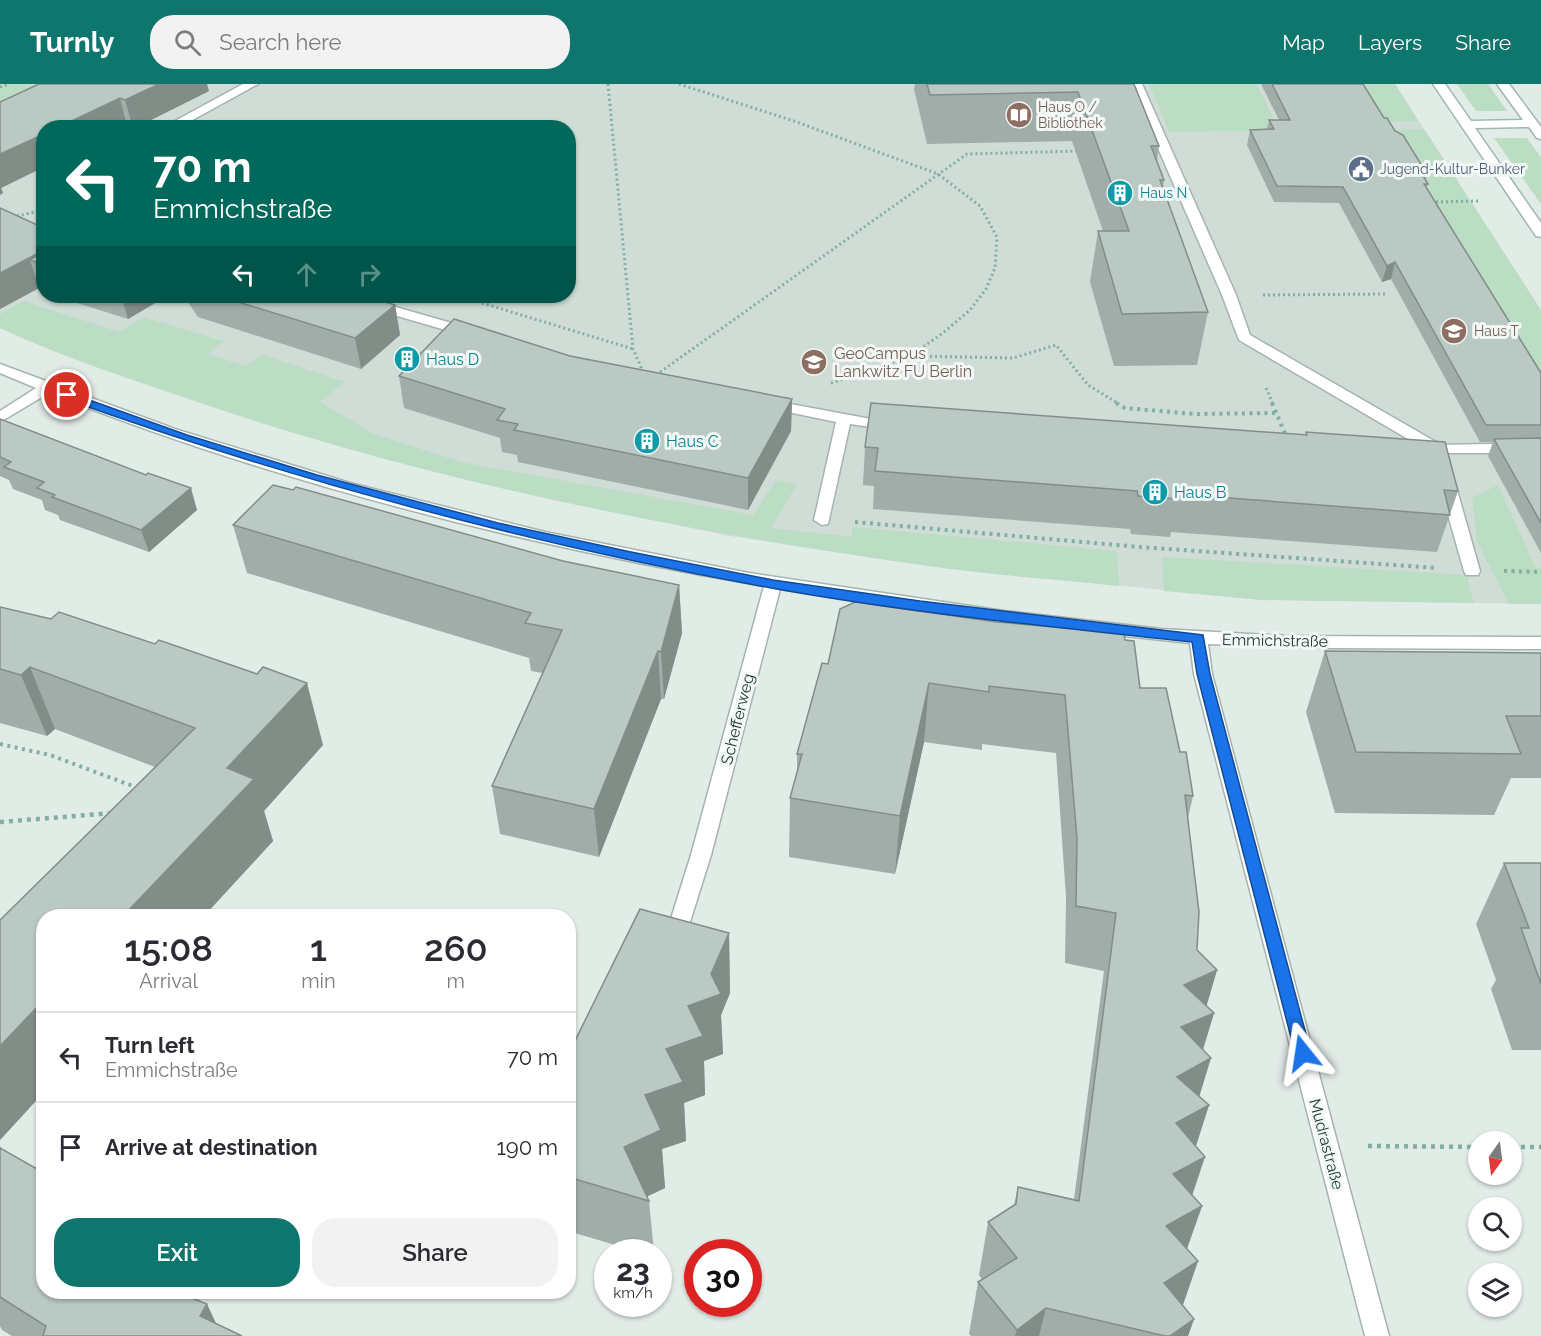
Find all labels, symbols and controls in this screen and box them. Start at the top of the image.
search box [150,15,570,69]
text: Turnly [30,26,114,59]
icon: search [171,26,204,59]
text: Search here [219,29,341,55]
text: Map [1282,30,1325,55]
text: Layers [1358,30,1422,55]
text: Share [1455,30,1511,55]
place label: Haus O / Bibliothek [1038,99,1103,131]
library icon: Haus O / Bibliothek [1004,100,1034,130]
text: 70 m [153,143,252,192]
icon: left [54,144,132,222]
public building icon: Jugend-Kultur-Bunker [1346,154,1376,184]
place label: Jugend-Kultur-Bunker [1380,161,1525,177]
building icon: Haus N [1105,178,1135,208]
place label: Haus N [1140,185,1187,201]
text: Emmichstraße [153,193,332,224]
icon: left [227,258,260,291]
icon: ahead [290,258,323,291]
icon: right [353,258,386,291]
school or university icon: Haus T [1439,316,1469,346]
place label: Haus T [1474,323,1519,339]
building icon: Haus D [392,344,422,374]
place label: GeoCampus Lankwitz FU Berlin [834,344,972,381]
school or university icon: GeoCampus Lankwitz FU Berlin [799,347,829,377]
place label: Haus D [426,350,479,369]
pin [41,369,92,420]
icon: arrive [50,378,83,411]
building icon: Haus C [632,426,662,456]
place label: Haus C [666,432,719,451]
building icon: Haus B [1140,477,1170,507]
place label: Haus B [1174,483,1226,502]
street label: Emmichstraße [1222,630,1328,651]
street label: Schefferweg [717,672,758,767]
text: 15:08 [124,927,213,969]
text: 1 [310,927,327,969]
text: 260 [424,927,488,969]
text: Arrival [139,969,198,993]
text: min [301,969,336,993]
text: m [447,969,465,993]
position arrow [1271,1021,1335,1085]
text: Turn left [105,1032,195,1058]
icon: left [54,1041,87,1074]
text: 70 m [507,1044,558,1070]
text: Emmichstraße [105,1058,238,1082]
street label: Mudrastraße [1305,1097,1348,1192]
icon: arrive [54,1131,87,1164]
north arrow [1468,1131,1522,1185]
map controls [1468,1131,1522,1317]
text: Arrive at destination [105,1134,318,1160]
text: 190 m [496,1134,558,1160]
button: search [1468,1197,1522,1251]
button: Exit [54,1218,300,1287]
button: Share [312,1218,558,1287]
speed limit sign: 30 [684,1239,762,1317]
text: 23 [616,1253,650,1288]
button: layers [1468,1263,1522,1317]
text: km/h [613,1284,653,1302]

